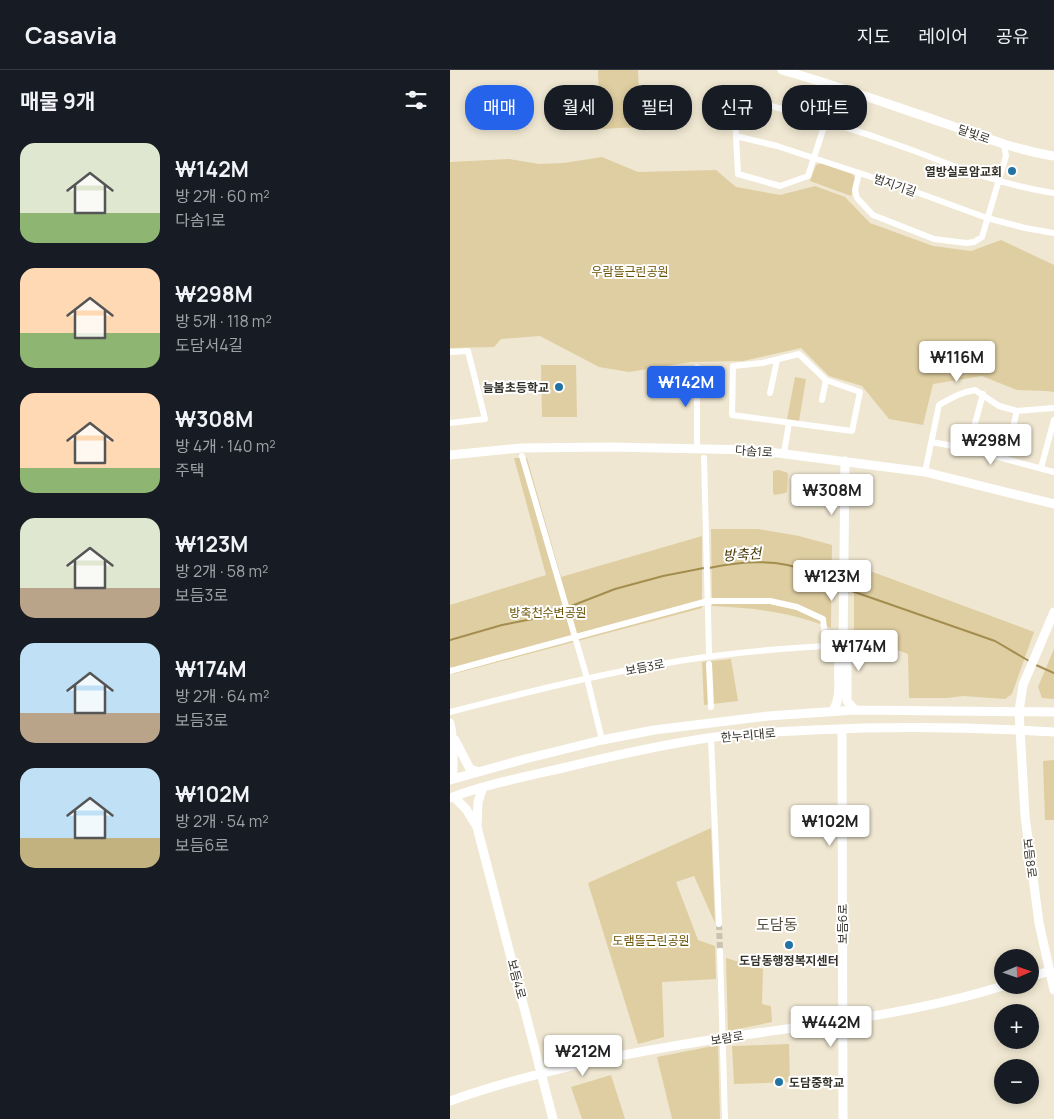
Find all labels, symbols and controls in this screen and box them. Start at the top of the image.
text: Casavia [25,18,117,51]
text: 지도 [857,24,890,48]
text: 레이어 [918,24,968,48]
text: 공유 [996,24,1029,48]
chip: 매매 [465,85,534,130]
chip: 월세 [544,85,613,130]
chip: 필터 [623,85,692,130]
chip: 신규 [702,85,772,130]
chip: 아파트 [782,85,867,130]
icon: filters [402,86,430,114]
text: 매물 9개 [20,87,95,115]
street label: 달빛로 [956,121,992,147]
text: ₩142M [175,155,249,183]
icon: home [60,163,120,223]
place label: 열방실로암교회 [925,163,1002,180]
marker: 열방실로암교회 [1006,165,1018,177]
street label: 범지기길 [871,170,919,200]
text: 방 2개 · 60 m² [175,185,270,207]
text: 다솜1로 [175,209,225,231]
park label: 우람뜰근린공원 [591,263,669,280]
text: ₩298M [175,280,253,308]
icon: home [60,288,120,348]
text: 방 5개 · 118 m² [175,310,272,332]
text: 도담서4길 [175,334,243,356]
pin: ₩116M [922,340,992,383]
text: ₩116M [930,346,984,368]
pin: ₩142M [651,366,721,408]
text: ₩142M [658,371,714,393]
place label: 늘봄초등학교 [483,379,549,396]
marker: 늘봄초등학교 [553,381,565,393]
text: ₩308M [175,405,253,433]
icon: home [60,413,120,473]
pin: ₩298M [956,424,1026,466]
text: ₩298M [961,429,1021,451]
text: 방 4개 · 140 m² [175,435,276,457]
street label: 다솜1로 [735,441,773,461]
text: 주택 [175,459,204,481]
pin: ₩308M [797,474,867,516]
text: ₩308M [802,479,862,501]
text: ₩123M [175,530,248,558]
icon: home [60,538,120,598]
water label: 방축천 [722,543,763,565]
text: 방 2개 · 58 m² [175,560,268,582]
pin: ₩123M [797,560,867,602]
text: ₩123M [804,565,860,587]
text: 보듬3로 [175,584,228,606]
park label: 방축천수변공원 [509,604,587,621]
pin: ₩174M [824,630,894,672]
text: ₩174M [832,635,886,657]
text: ₩174M [175,655,247,683]
street label: 보듬3로 [624,655,666,679]
icon: home [60,663,120,723]
text: 방 2개 · 64 m² [175,685,269,707]
text: 보듬3로 [175,709,228,731]
street label: 한누리대로 [720,724,776,746]
text: ₩102M [175,780,250,808]
icon: home [60,788,120,848]
pin: ₩102M [795,804,865,847]
text: 방 2개 · 54 m² [175,810,269,832]
text: ₩102M [802,810,858,832]
text: 보듬6로 [175,834,229,856]
street label: 보듬8로 [1019,837,1041,879]
street label: 보듬6로 [834,904,851,944]
district label: 도담동 [756,914,798,935]
park label: 도램뜰근린공원 [612,932,690,949]
marker: 도담동행정복지센터 [783,939,795,951]
north arrow [994,949,1039,994]
map controls [994,949,1039,1104]
place label: 도담동행정복지센터 [739,952,839,969]
street label: 보듬4로 [504,957,530,1001]
button: + [994,1004,1039,1049]
pin: ₩442M [796,1006,866,1048]
text: ₩442M [802,1011,860,1033]
street label: 보람로 [709,1027,745,1049]
pin: ₩212M [548,1034,618,1077]
text: ₩212M [555,1040,611,1062]
button: − [994,1059,1039,1104]
place label: 도담중학교 [789,1074,844,1091]
marker: 도담중학교 [773,1076,785,1088]

